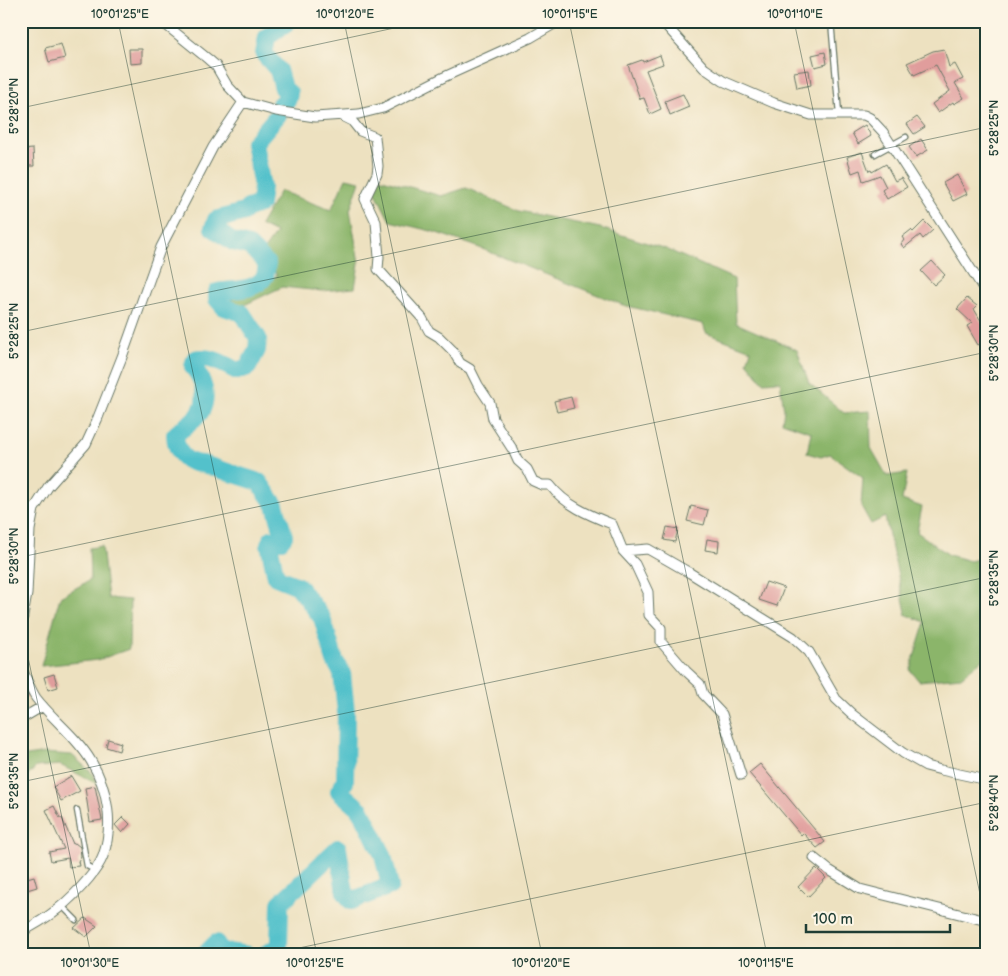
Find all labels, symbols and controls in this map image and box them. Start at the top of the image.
text: 10°01'25"E [91,7,149,22]
text: 10°01'20"E [316,7,374,22]
text: 10°01'15"E [542,7,598,22]
text: 10°01'10"E [767,7,823,22]
text: 5°28'20"N [7,78,22,134]
text: 5°28'25"N [987,100,1002,156]
text: 5°28'25"N [7,303,22,359]
text: 5°28'30"N [987,325,1002,381]
text: 5°28'30"N [7,528,22,584]
text: 5°28'35"N [987,550,1002,606]
text: 5°28'35"N [7,753,22,809]
text: 5°28'40"N [987,775,1002,831]
scale bar [806,901,949,933]
text: 100 m [813,910,853,929]
text: 10°01'30"E [61,956,119,971]
text: 10°01'25"E [286,956,344,971]
text: 10°01'20"E [512,956,570,971]
text: 10°01'15"E [738,956,794,971]

